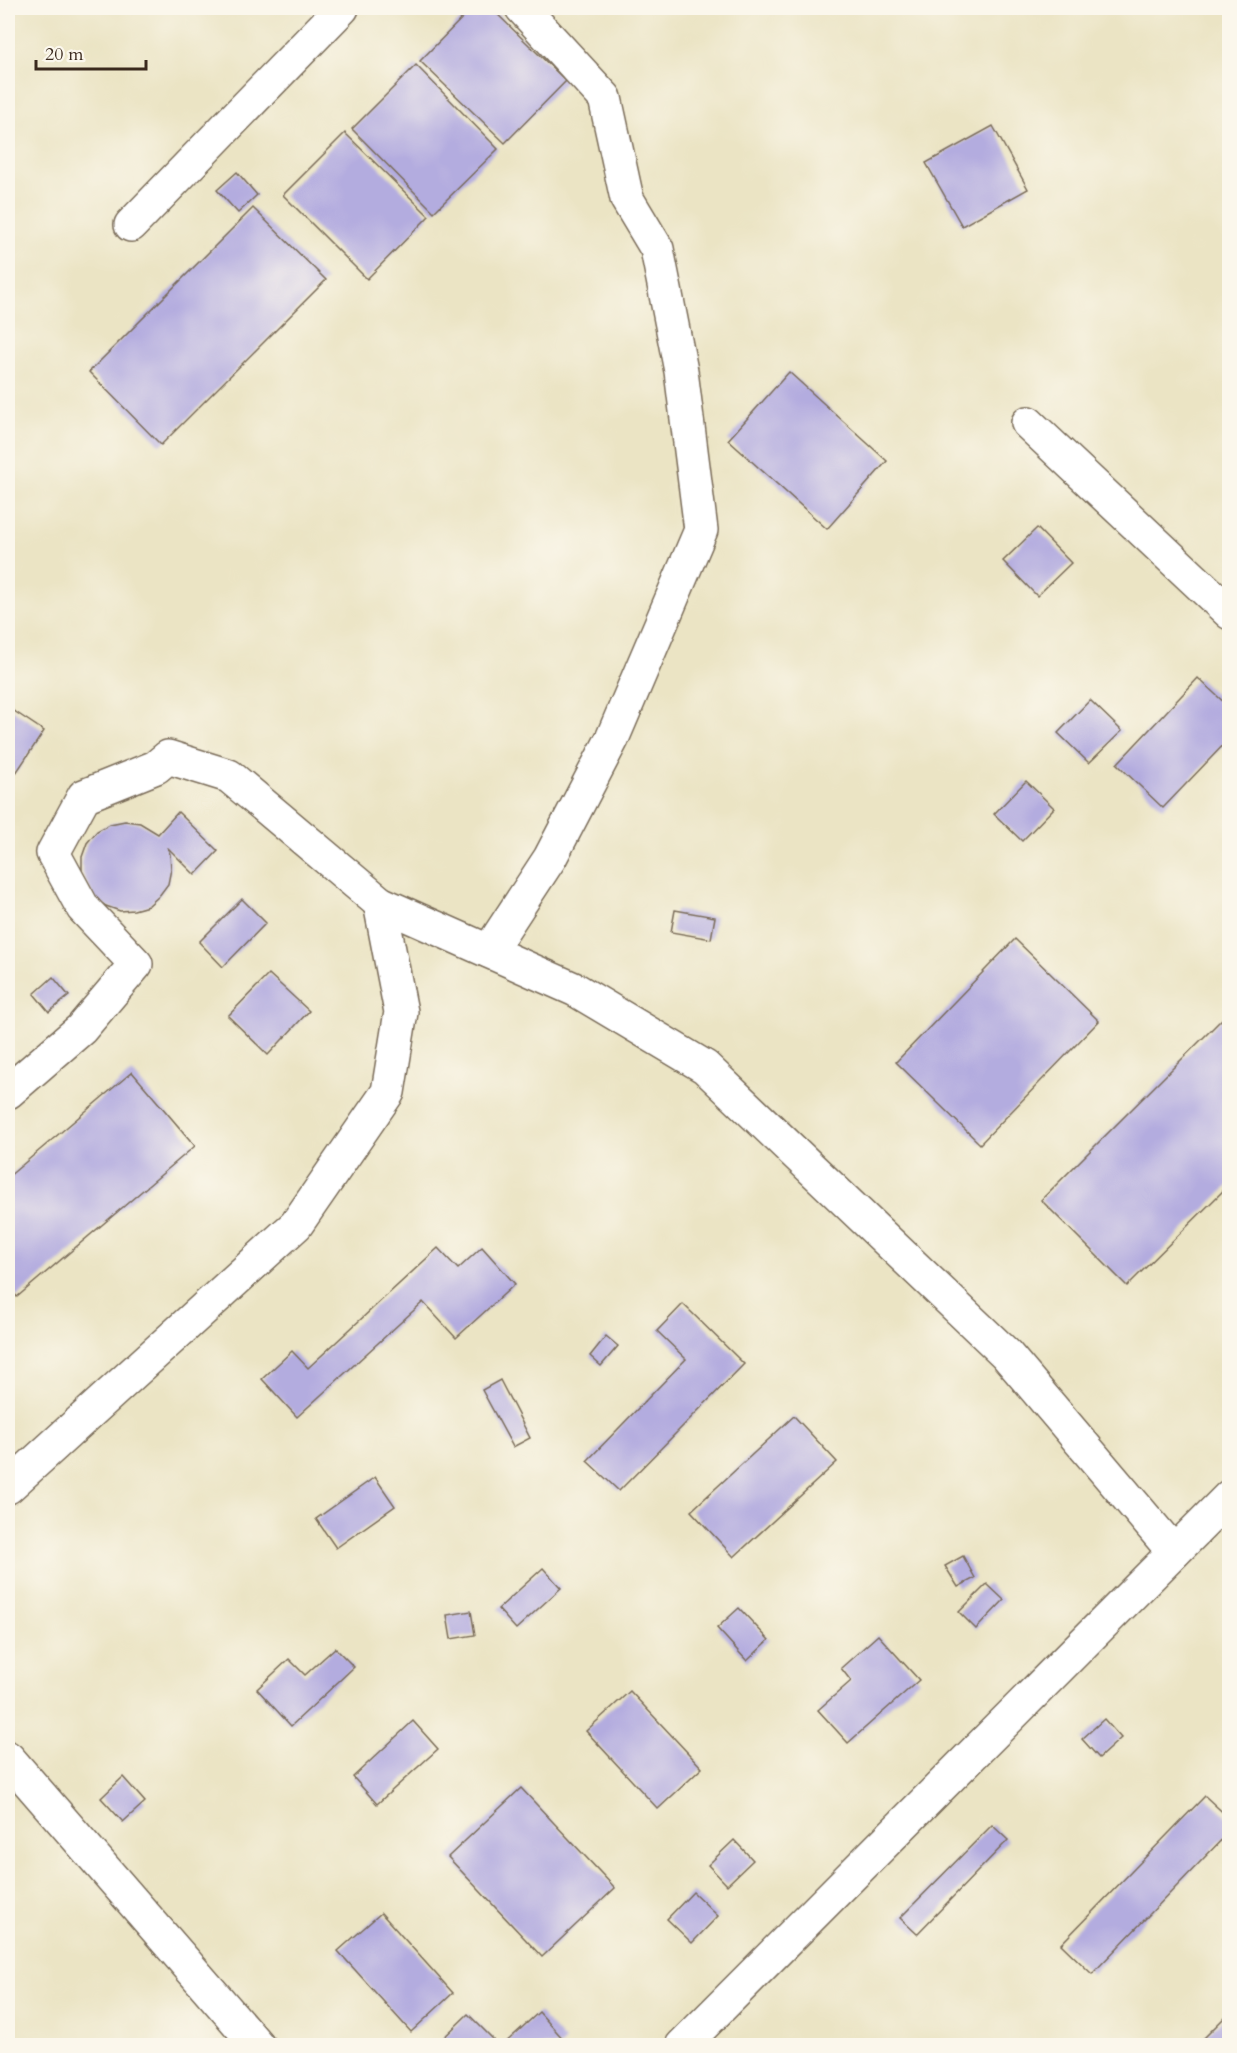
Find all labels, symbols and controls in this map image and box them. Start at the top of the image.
scale bar [36,33,146,71]
text: 20 m [45,42,84,67]

